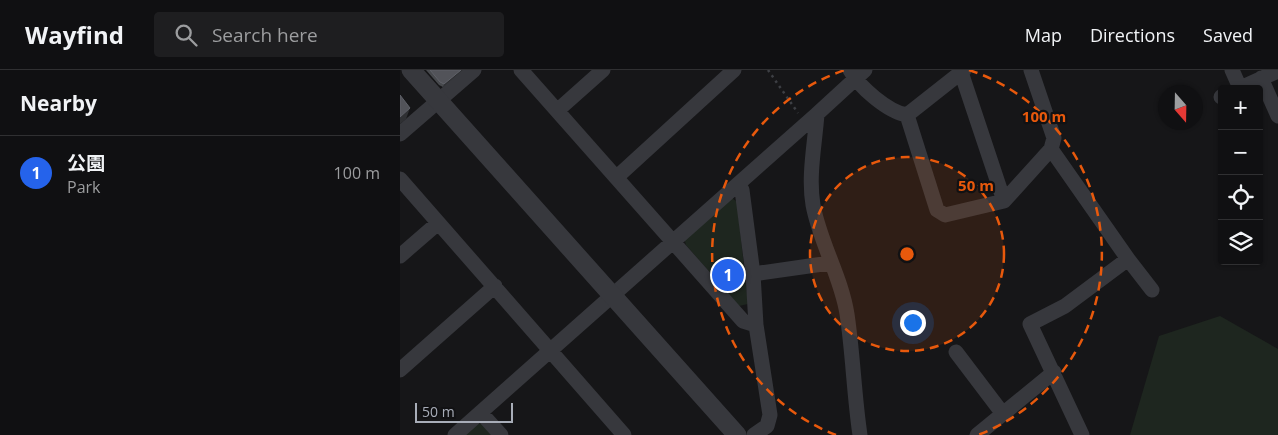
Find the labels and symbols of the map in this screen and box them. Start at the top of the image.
north arrow [1158,85,1203,130]
text: 100 m [1022,106,1066,126]
text: 50 m [958,175,994,195]
centre of rings [898,245,916,263]
pin: 1 [712,256,744,294]
your location [900,310,926,336]
scale bar [415,400,512,423]

